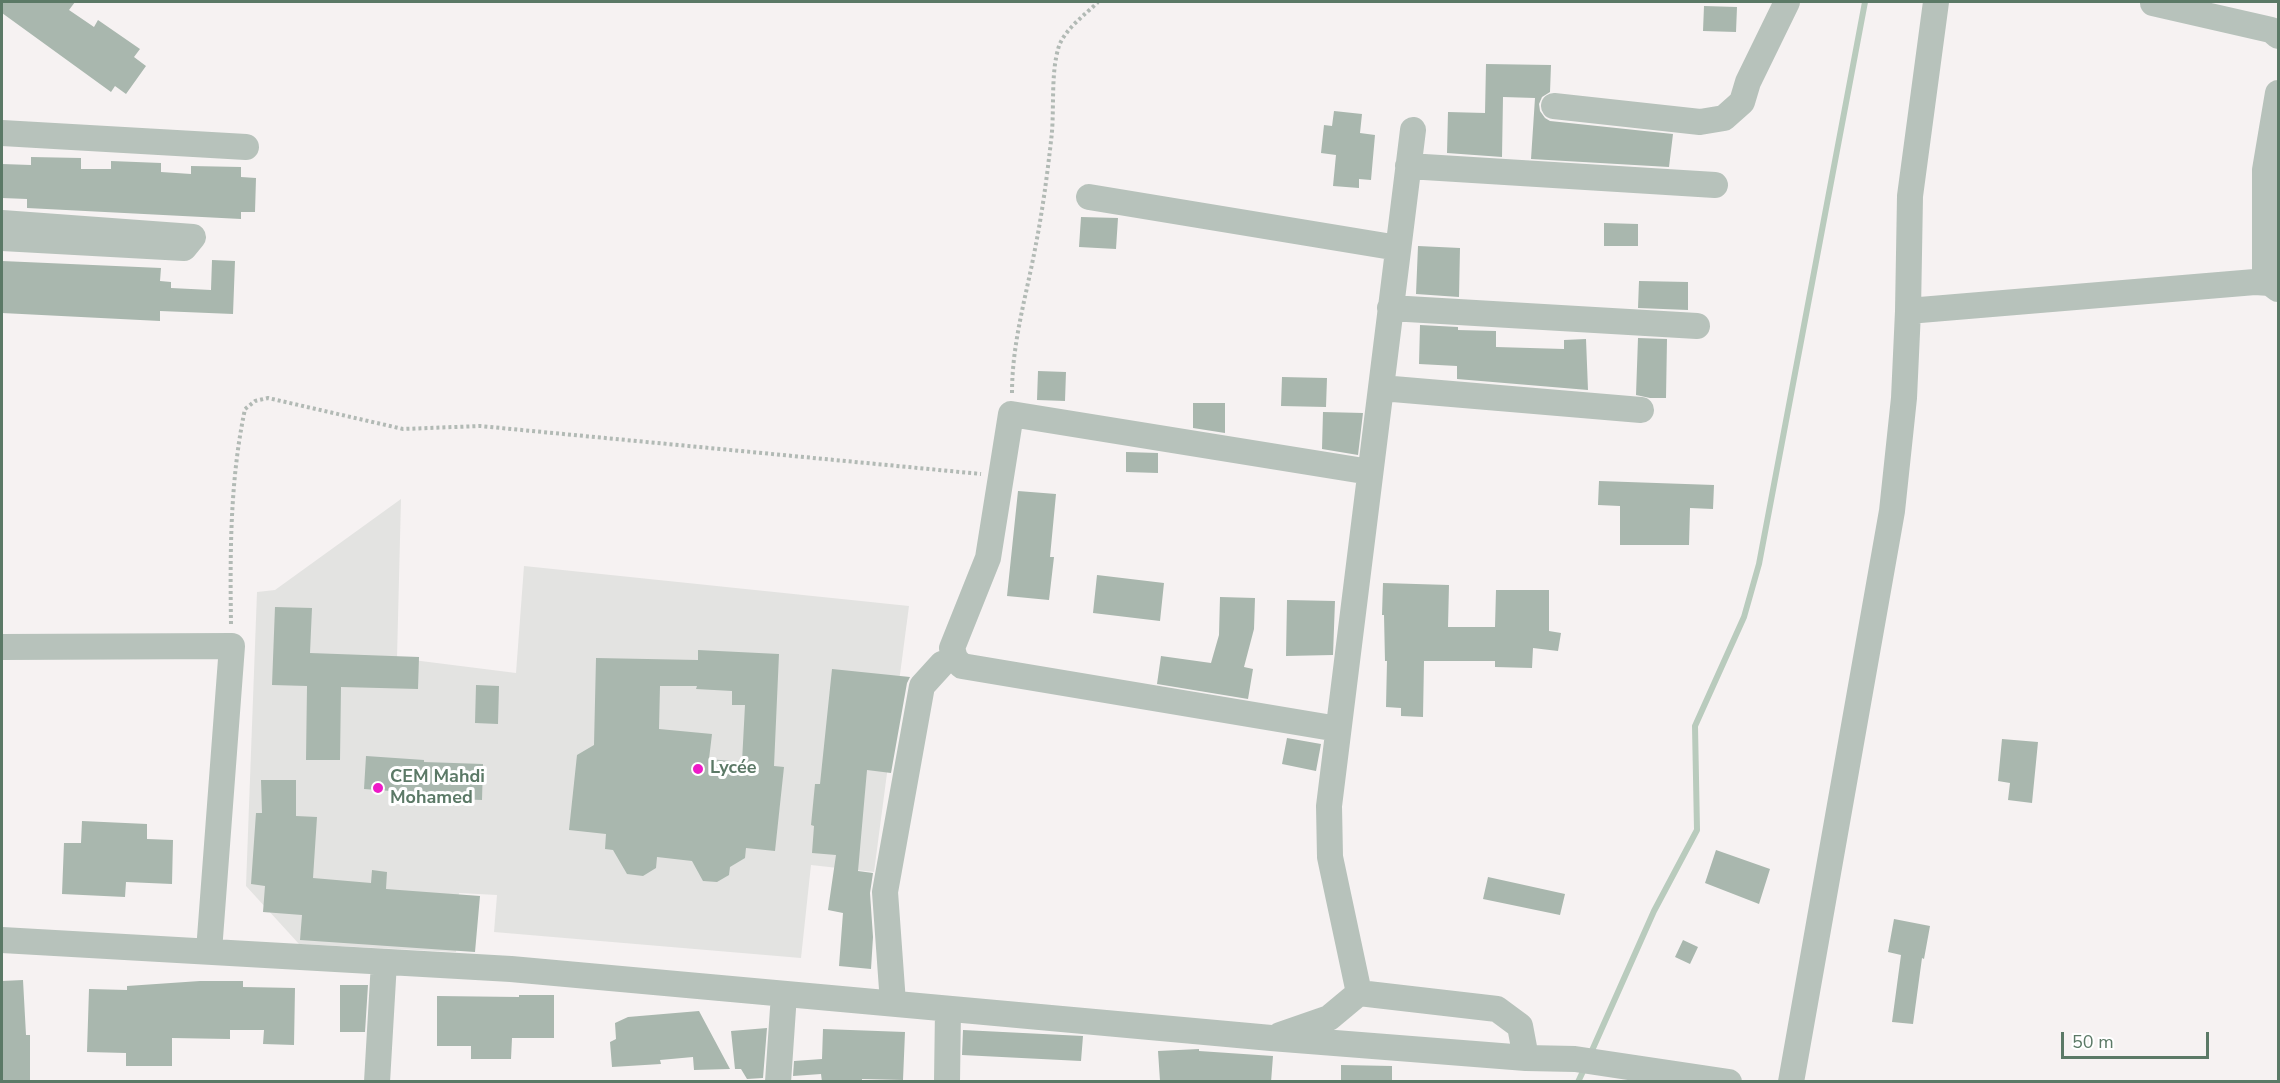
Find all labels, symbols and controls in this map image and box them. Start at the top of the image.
place label: Lycée [710,758,756,780]
marker: Lycée [691,762,705,776]
place label: CEM Mahdi Mohamed [390,767,485,810]
marker: CEM Mahdi Mohamed [371,781,385,795]
scale bar [2064,1020,2212,1058]
text: 50 m [2072,1030,2114,1054]

